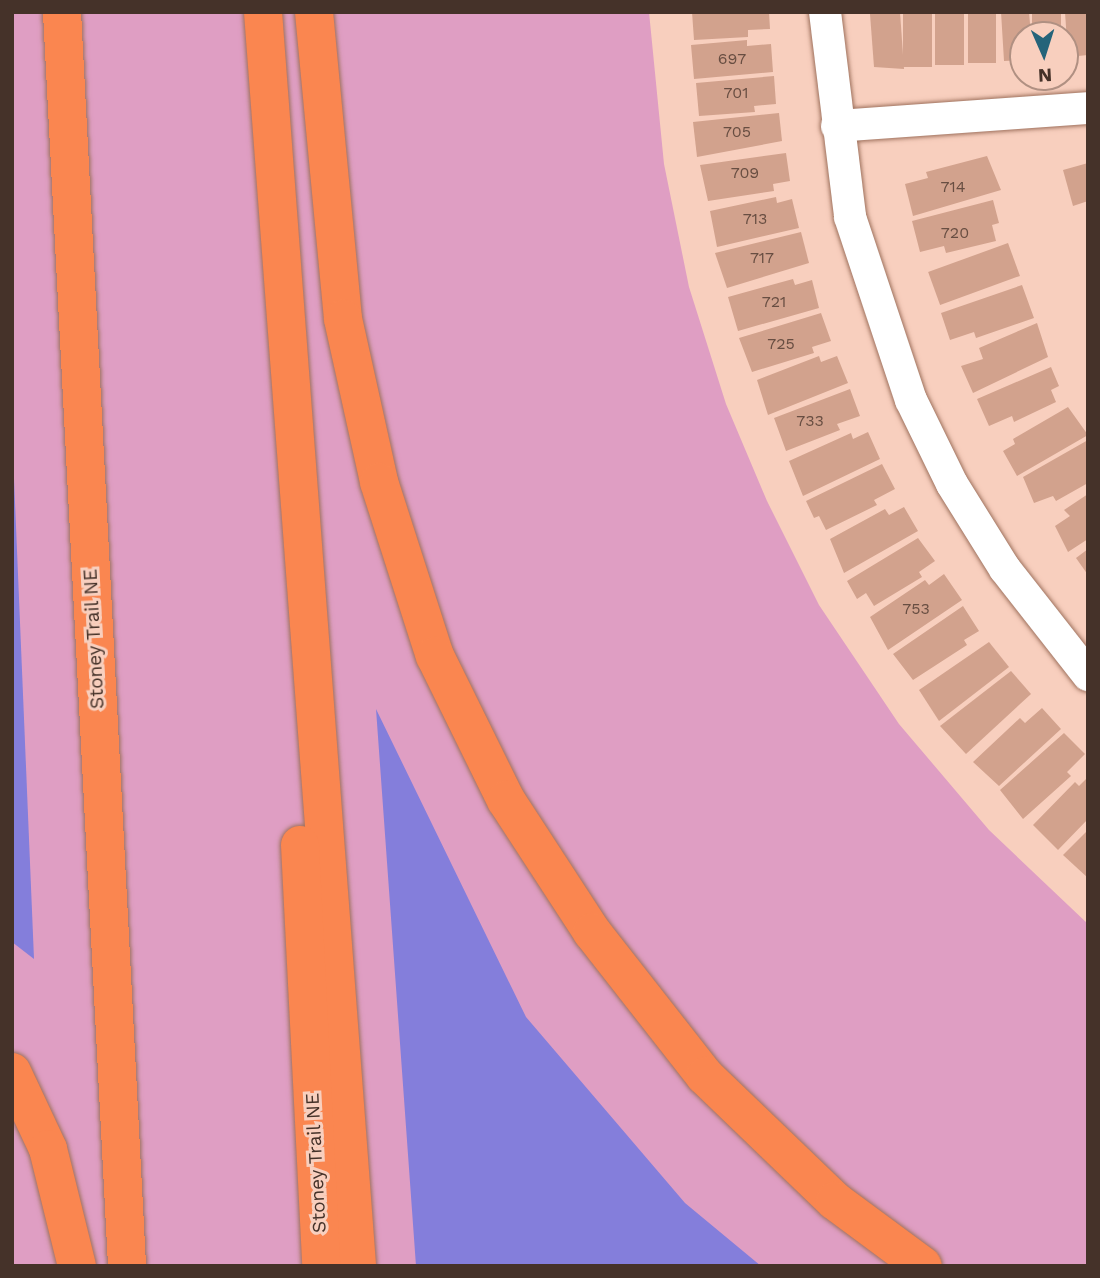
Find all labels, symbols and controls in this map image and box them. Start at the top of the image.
north arrow [1009,21,1079,91]
house number: 697 [718,49,746,69]
text: N [1037,64,1053,87]
house number: 701 [724,83,748,103]
house number: 705 [723,122,751,142]
house number: 709 [731,163,759,183]
house number: 714 [941,177,965,197]
house number: 713 [743,209,767,229]
house number: 720 [941,223,969,243]
house number: 717 [750,248,774,268]
house number: 721 [762,292,786,312]
house number: 725 [767,334,795,354]
house number: 733 [796,411,824,431]
street label: Stoney Trail NE [79,568,109,710]
house number: 753 [902,599,930,619]
street label: Stoney Trail NE [301,1092,331,1234]

